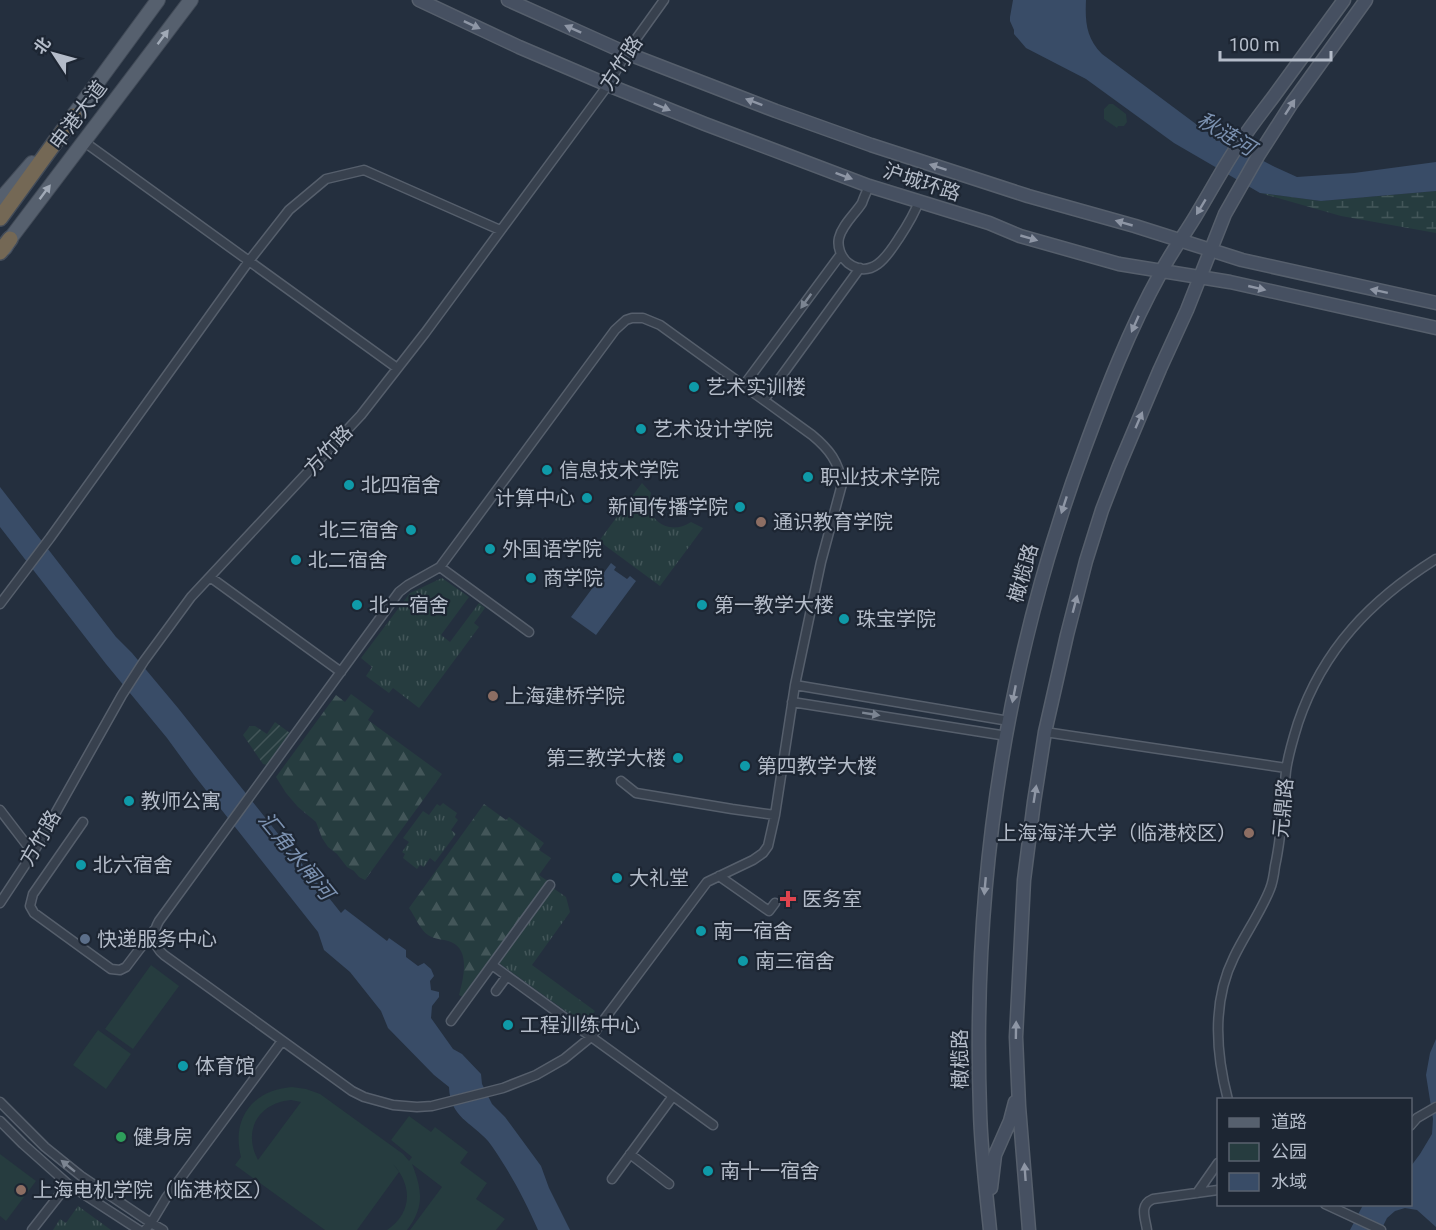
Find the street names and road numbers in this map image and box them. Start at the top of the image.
street label: 方竹路 [595,31,647,95]
street label: 申港大道 [44,76,112,154]
street label: 沪城环路 [880,158,964,206]
street label: 方竹路 [299,420,357,480]
street label: 橄榄路 [1003,541,1043,605]
street label: 元鼎路 [1268,777,1298,839]
street label: 方竹路 [15,806,65,870]
street label: 橄榄路 [948,1029,972,1089]

